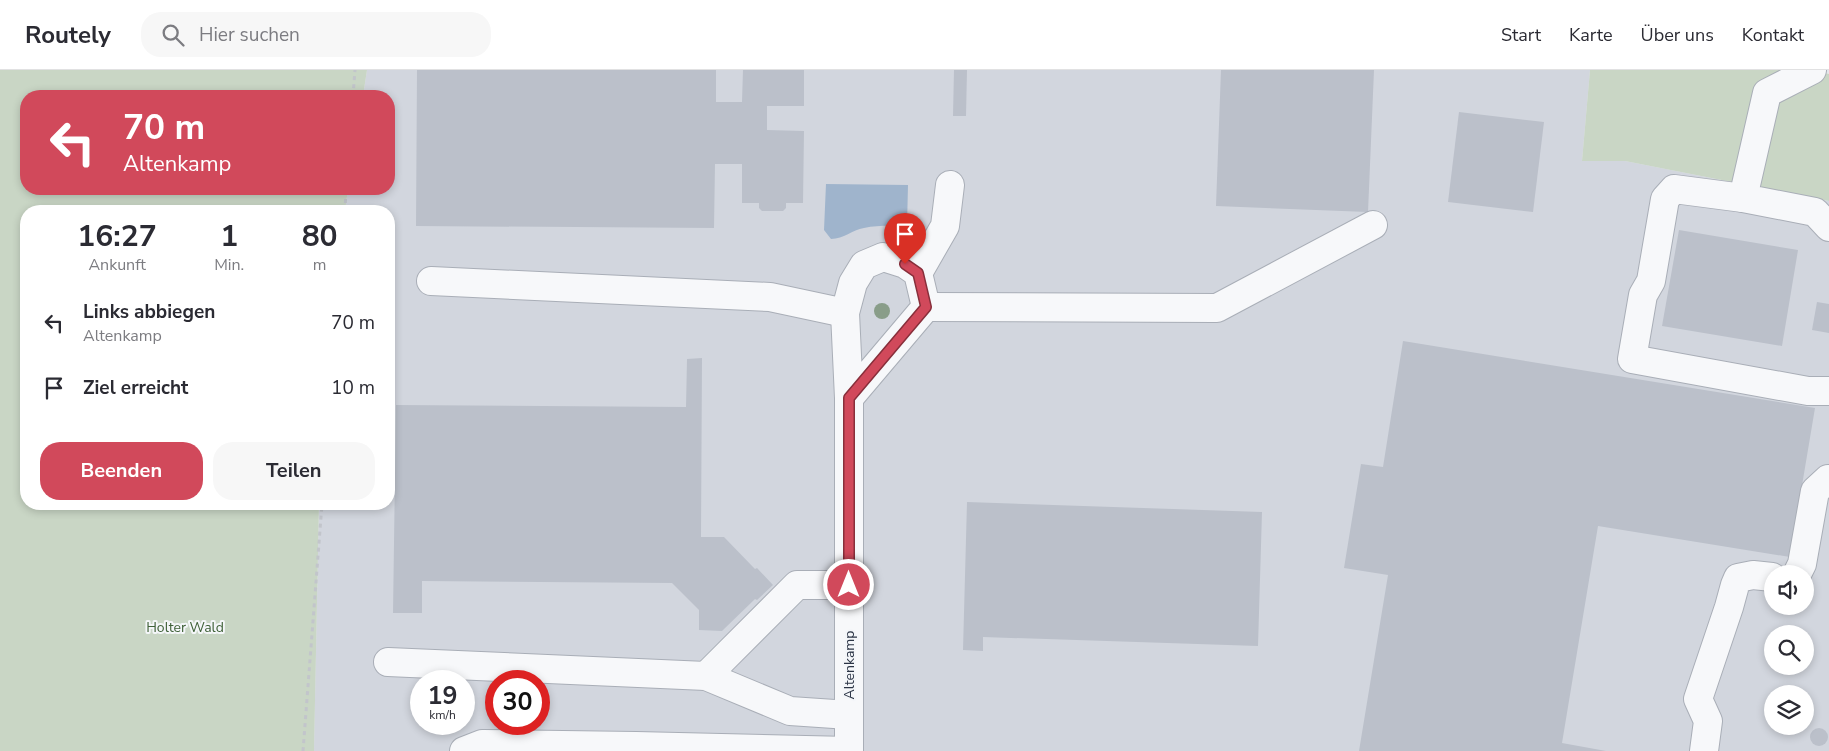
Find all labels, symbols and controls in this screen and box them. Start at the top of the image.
search box [141,12,491,57]
text: Routely [25,19,111,51]
icon: search [159,21,187,49]
text: Hier suchen [199,22,300,48]
text: Start [1501,23,1541,47]
text: Karte [1569,23,1613,47]
text: Über uns [1641,23,1714,47]
text: Kontakt [1742,23,1804,47]
text: 70 m [123,104,205,151]
icon: left [40,110,105,175]
text: Altenkamp [123,149,231,179]
pin [884,213,926,264]
text: 16:27 [77,216,157,257]
text: 1 [220,216,238,257]
text: 80 [302,216,338,257]
icon: arrive [891,220,919,248]
text: Ankunft [88,254,146,276]
text: Min. [214,254,244,276]
text: m [313,254,326,276]
text: Links abbiegen [83,299,215,325]
icon: left [40,309,68,337]
text: 70 m [331,310,375,336]
text: Altenkamp [83,325,162,347]
icon: arrive [40,374,68,402]
text: Ziel erreicht [83,375,188,401]
text: 10 m [331,375,375,401]
button: Beenden [40,442,203,500]
button: Teilen [213,442,375,500]
position arrow [822,558,874,610]
map controls [1764,565,1814,735]
button: sound [1764,565,1814,615]
park label: Holter Wald [146,618,224,637]
button: search [1764,625,1814,675]
street label: Altenkamp [840,631,859,699]
speed limit sign: 30 [485,670,550,735]
text: 19 [427,679,458,713]
button: layers [1764,685,1814,735]
text: km/h [429,707,456,723]

